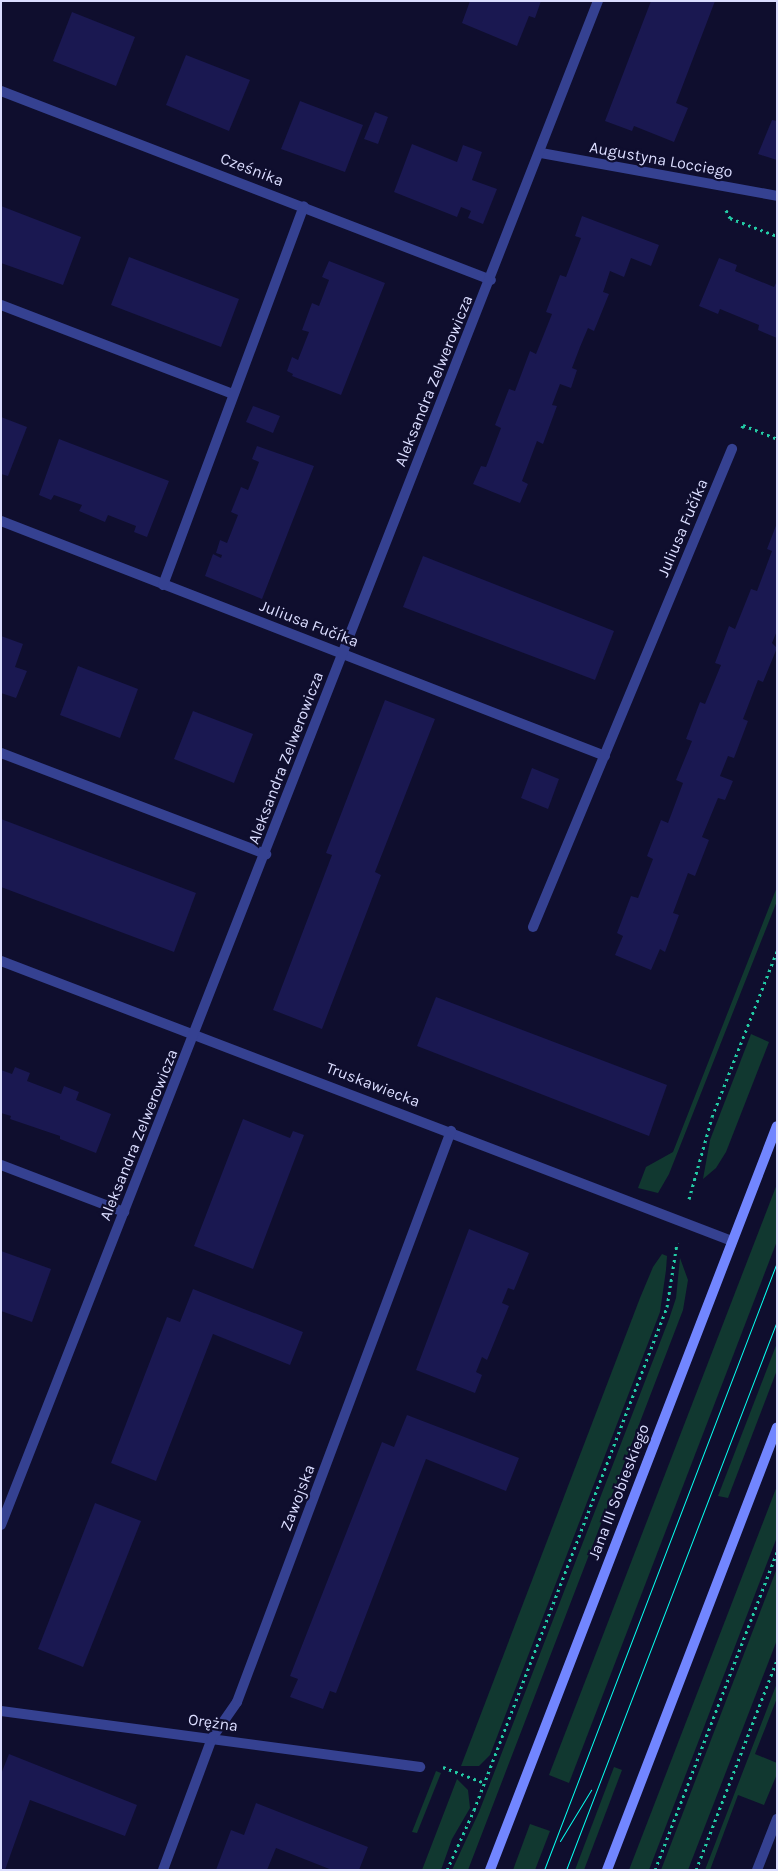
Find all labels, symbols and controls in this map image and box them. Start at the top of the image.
street label: Augustyna Locciego [588,138,734,182]
street label: Cześnika [218,149,286,191]
street label: Aleksandra Zelwerowicza [391,292,477,470]
street label: Juliusa Fučíka [654,476,712,580]
street label: Juliusa Fučíka [257,596,361,652]
street label: Aleksandra Zelwerowicza [244,669,328,847]
street label: Aleksandra Zelwerowicza [96,1046,182,1224]
street label: Truskawiecka [323,1058,423,1112]
street label: Jana III Sobieskiego [584,1421,654,1563]
street label: Zawojska [277,1462,319,1534]
street label: Orężna [187,1710,239,1736]

